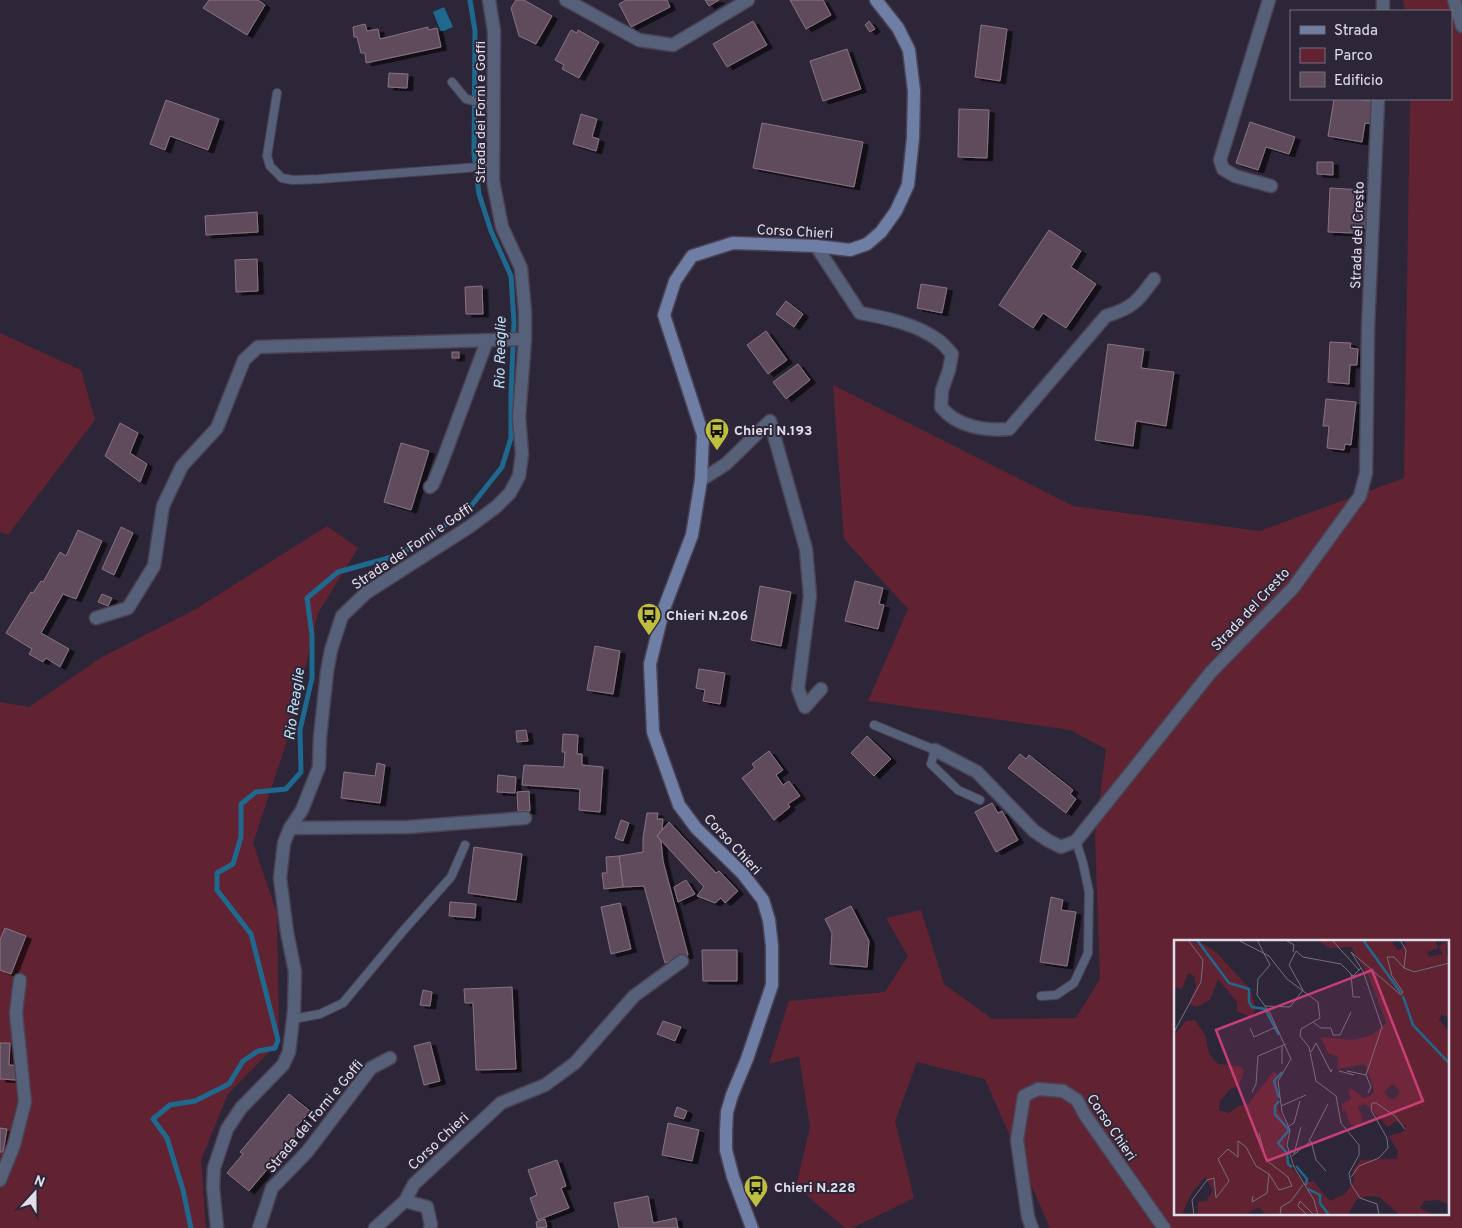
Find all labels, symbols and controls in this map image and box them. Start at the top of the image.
legend [1290,10,1452,100]
text: Strada [1334,22,1378,41]
street label: Strada dei Forni e Goffi [473,41,490,183]
text: Parco [1334,47,1373,66]
text: Edificio [1334,72,1383,91]
street label: Strada del Cresto [1348,181,1369,289]
street label: Corso Chieri [756,222,834,243]
water label: Rio Reaglie [491,316,512,389]
bus stop icon: Chieri N.193 [704,417,730,451]
place label: Chieri N.193 [734,423,812,440]
street label: Strada dei Forni e Goffi [349,500,477,594]
street label: Strada del Cresto [1208,565,1294,655]
bus stop icon: Chieri N.206 [636,602,662,636]
place label: Chieri N.206 [666,608,748,625]
water label: Rio Reaglie [281,667,310,741]
street label: Corso Chieri [699,811,764,879]
inset map [1174,940,1450,1216]
street label: Strada dei Forni e Goffi [263,1057,367,1177]
street label: Corso Chieri [1082,1091,1139,1164]
street label: Corso Chieri [405,1110,473,1175]
north arrow [10,1168,60,1218]
text: N [31,1173,47,1192]
bus stop icon: Chieri N.228 [743,1174,769,1208]
place label: Chieri N.228 [774,1180,856,1197]

